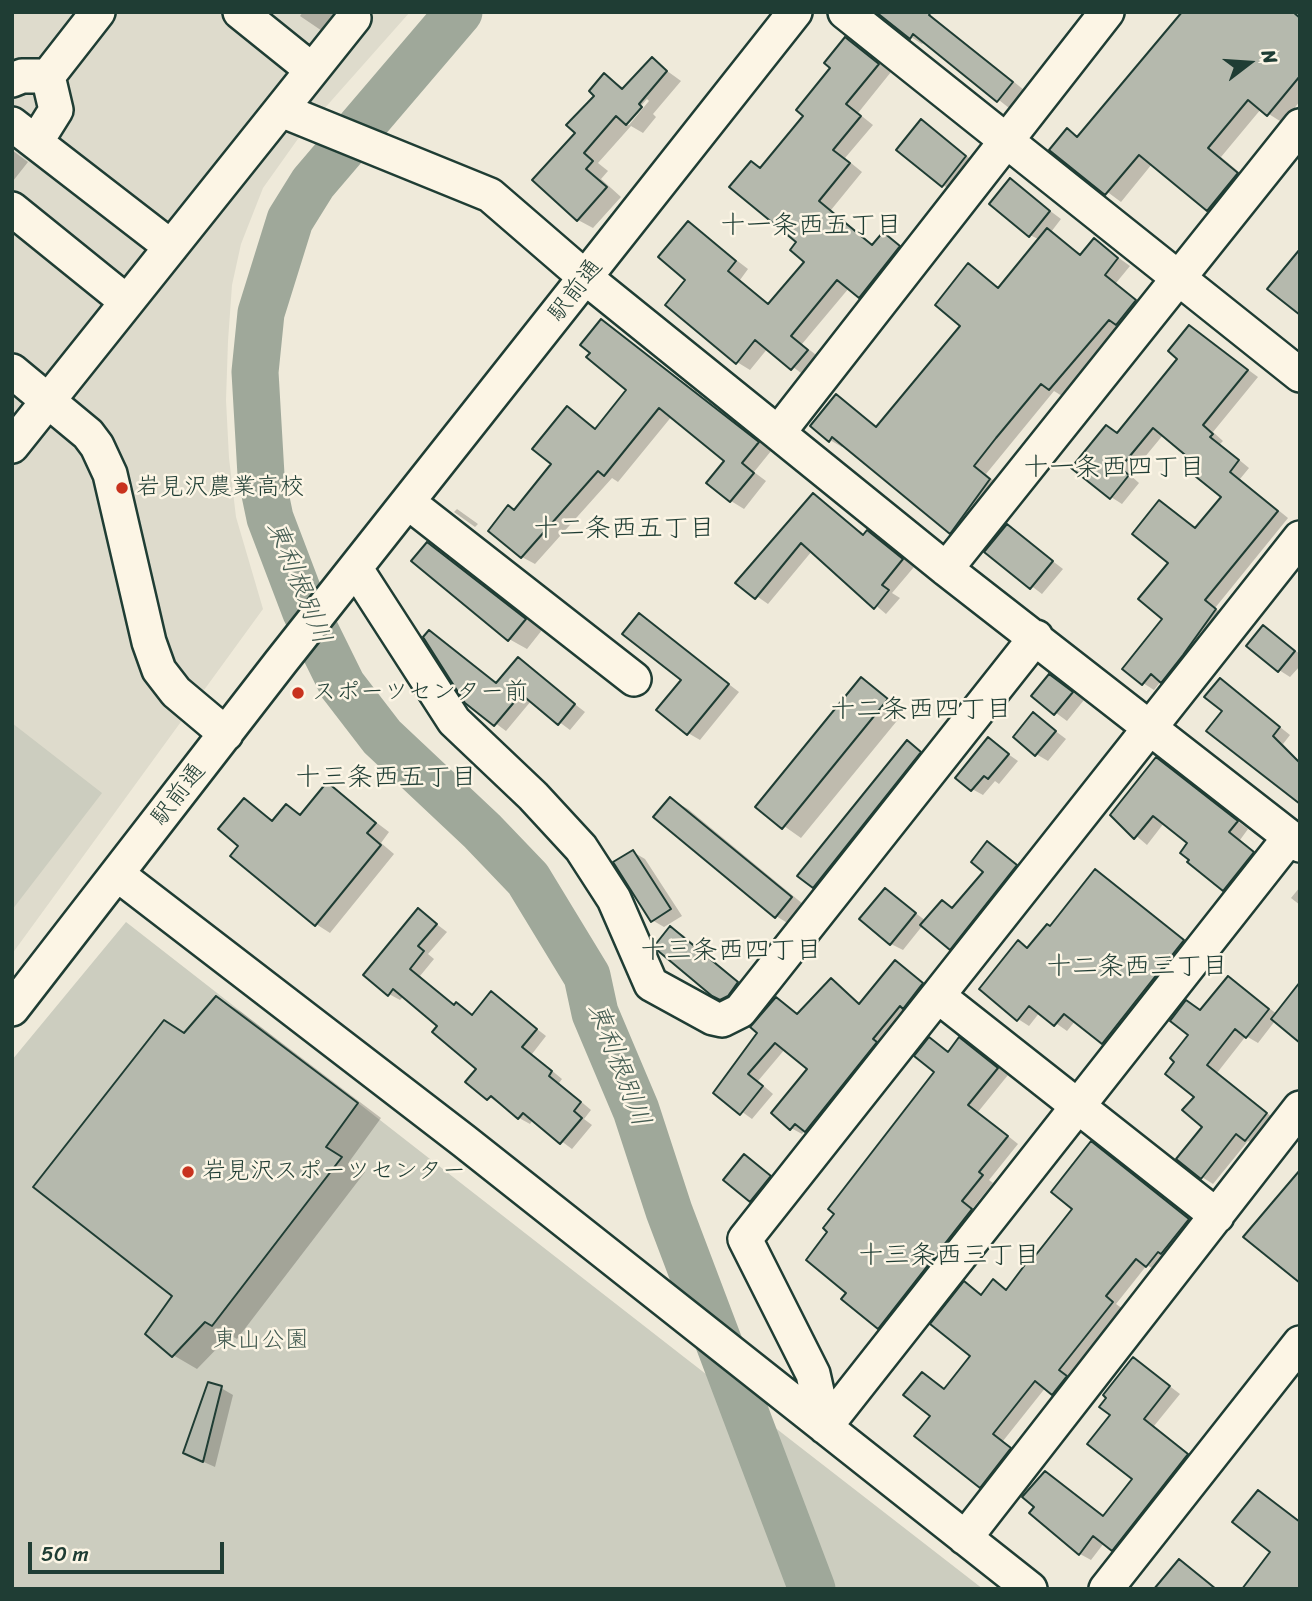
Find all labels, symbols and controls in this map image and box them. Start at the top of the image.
north arrow [1214,28,1284,98]
text: N [1252,46,1287,68]
district label: 十一条西五丁目 [720,210,902,242]
street label: 駅前通 [542,254,610,328]
district label: 十一条西四丁目 [1023,452,1205,484]
place label: 岩見沢農業高校 [136,474,304,502]
marker: 岩見沢農業高校 [114,480,130,496]
district label: 十二条西五丁目 [533,513,715,545]
water label: 東利根別川 [259,517,337,649]
place label: スポーツセンター前 [312,679,528,707]
marker: スポーツセンター前 [290,685,306,701]
district label: 十二条西四丁目 [830,694,1012,726]
street label: 駅前通 [145,758,213,832]
district label: 十三条西五丁目 [295,762,477,794]
district label: 十三条西四丁目 [640,935,822,967]
district label: 十二条西三丁目 [1046,951,1228,983]
water label: 東利根別川 [580,999,656,1131]
place label: 岩見沢スポーツセンター [202,1158,466,1186]
marker: 岩見沢スポーツセンター [180,1164,196,1180]
district label: 十三条西三丁目 [858,1240,1040,1272]
park label: 東山公園 [213,1327,309,1355]
scale bar [32,1528,228,1572]
text: 50 m [41,1535,89,1573]

